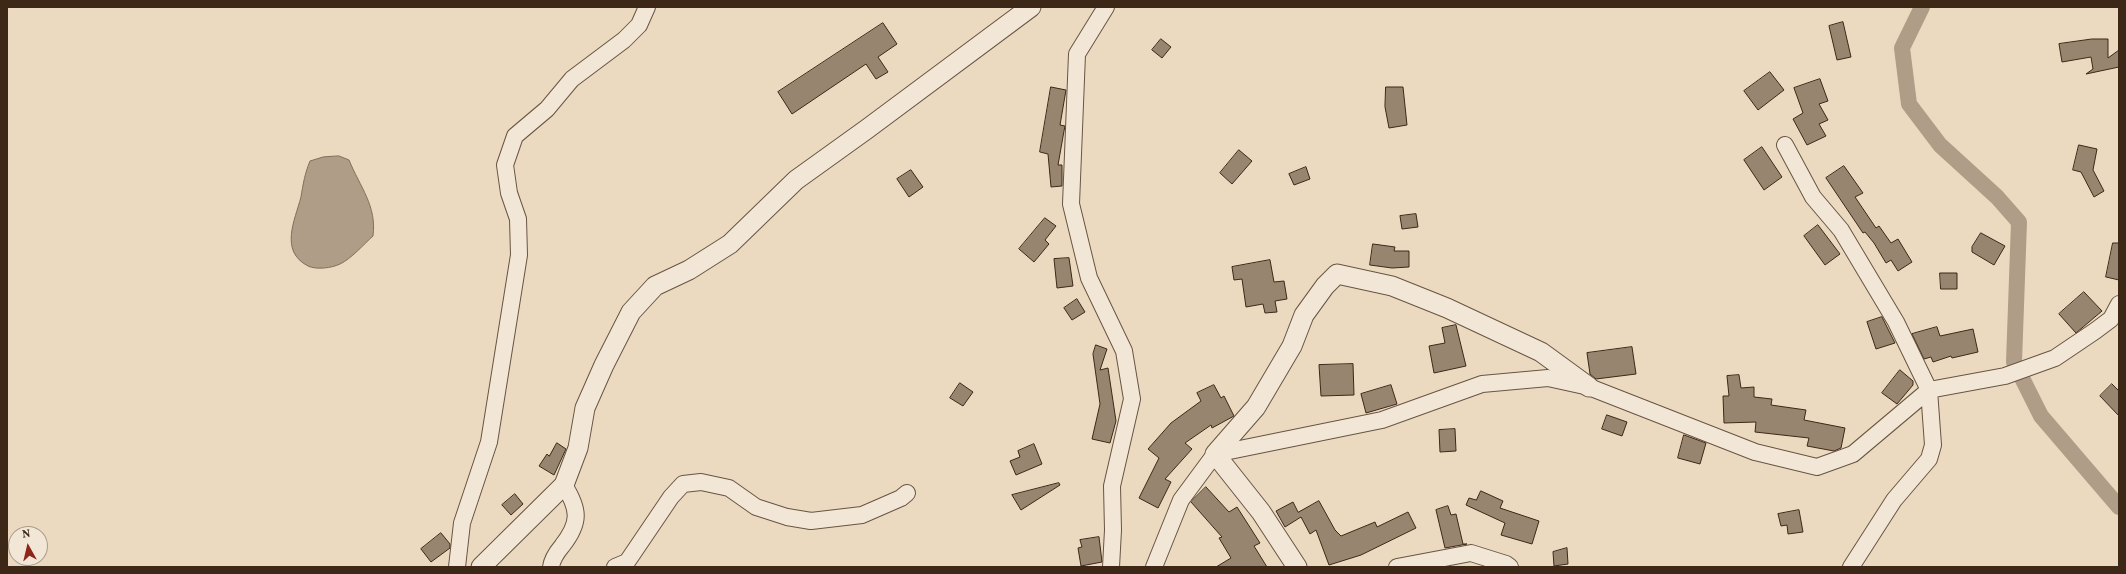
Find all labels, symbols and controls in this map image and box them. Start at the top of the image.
north arrow [8,526,48,566]
text: N [21,527,31,543]

